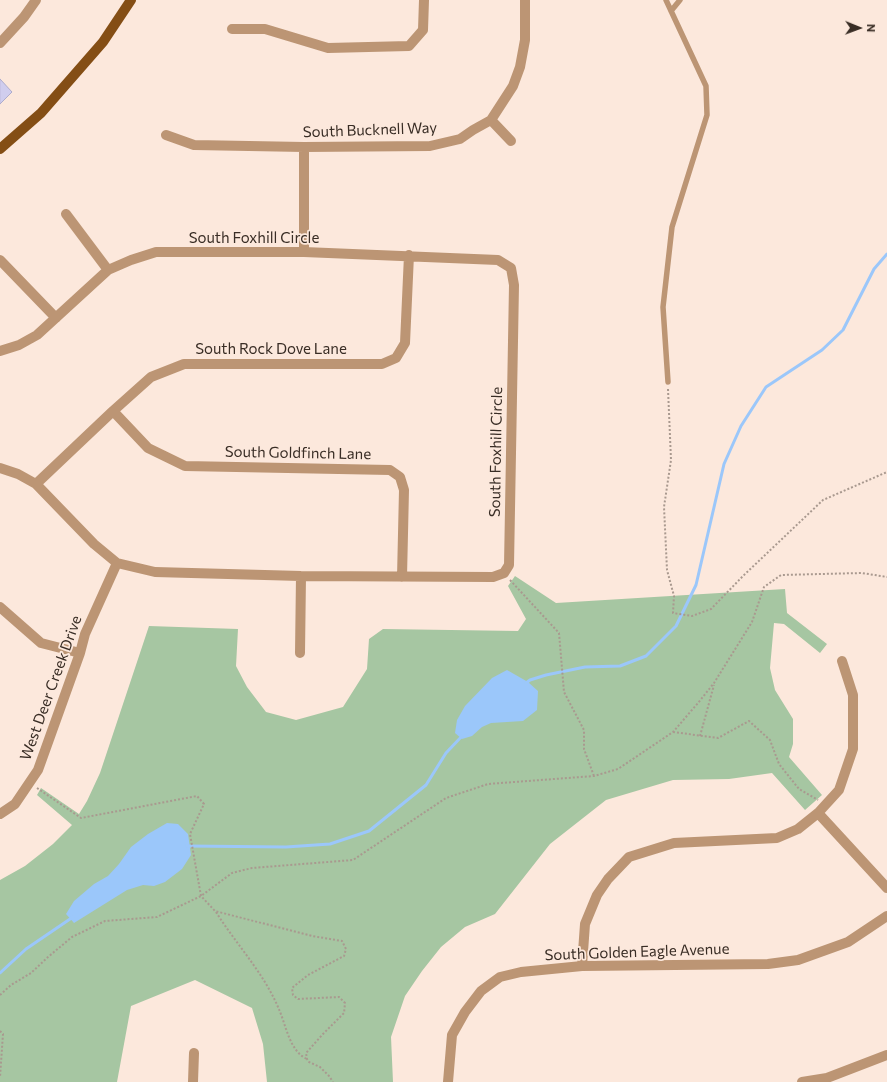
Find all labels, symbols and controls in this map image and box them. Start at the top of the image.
north arrow [839,8,879,48]
text: N [865,24,878,32]
street label: South Bucknell Way [303,119,437,141]
street label: South Foxhill Circle [189,229,319,247]
street label: South Rock Dove Lane [195,340,347,358]
street label: South Foxhill Circle [486,387,506,517]
street label: South Goldfinch Lane [225,443,371,463]
street label: West Deer Creek Drive [16,613,86,763]
street label: South Golden Eagle Avenue [544,940,730,964]

